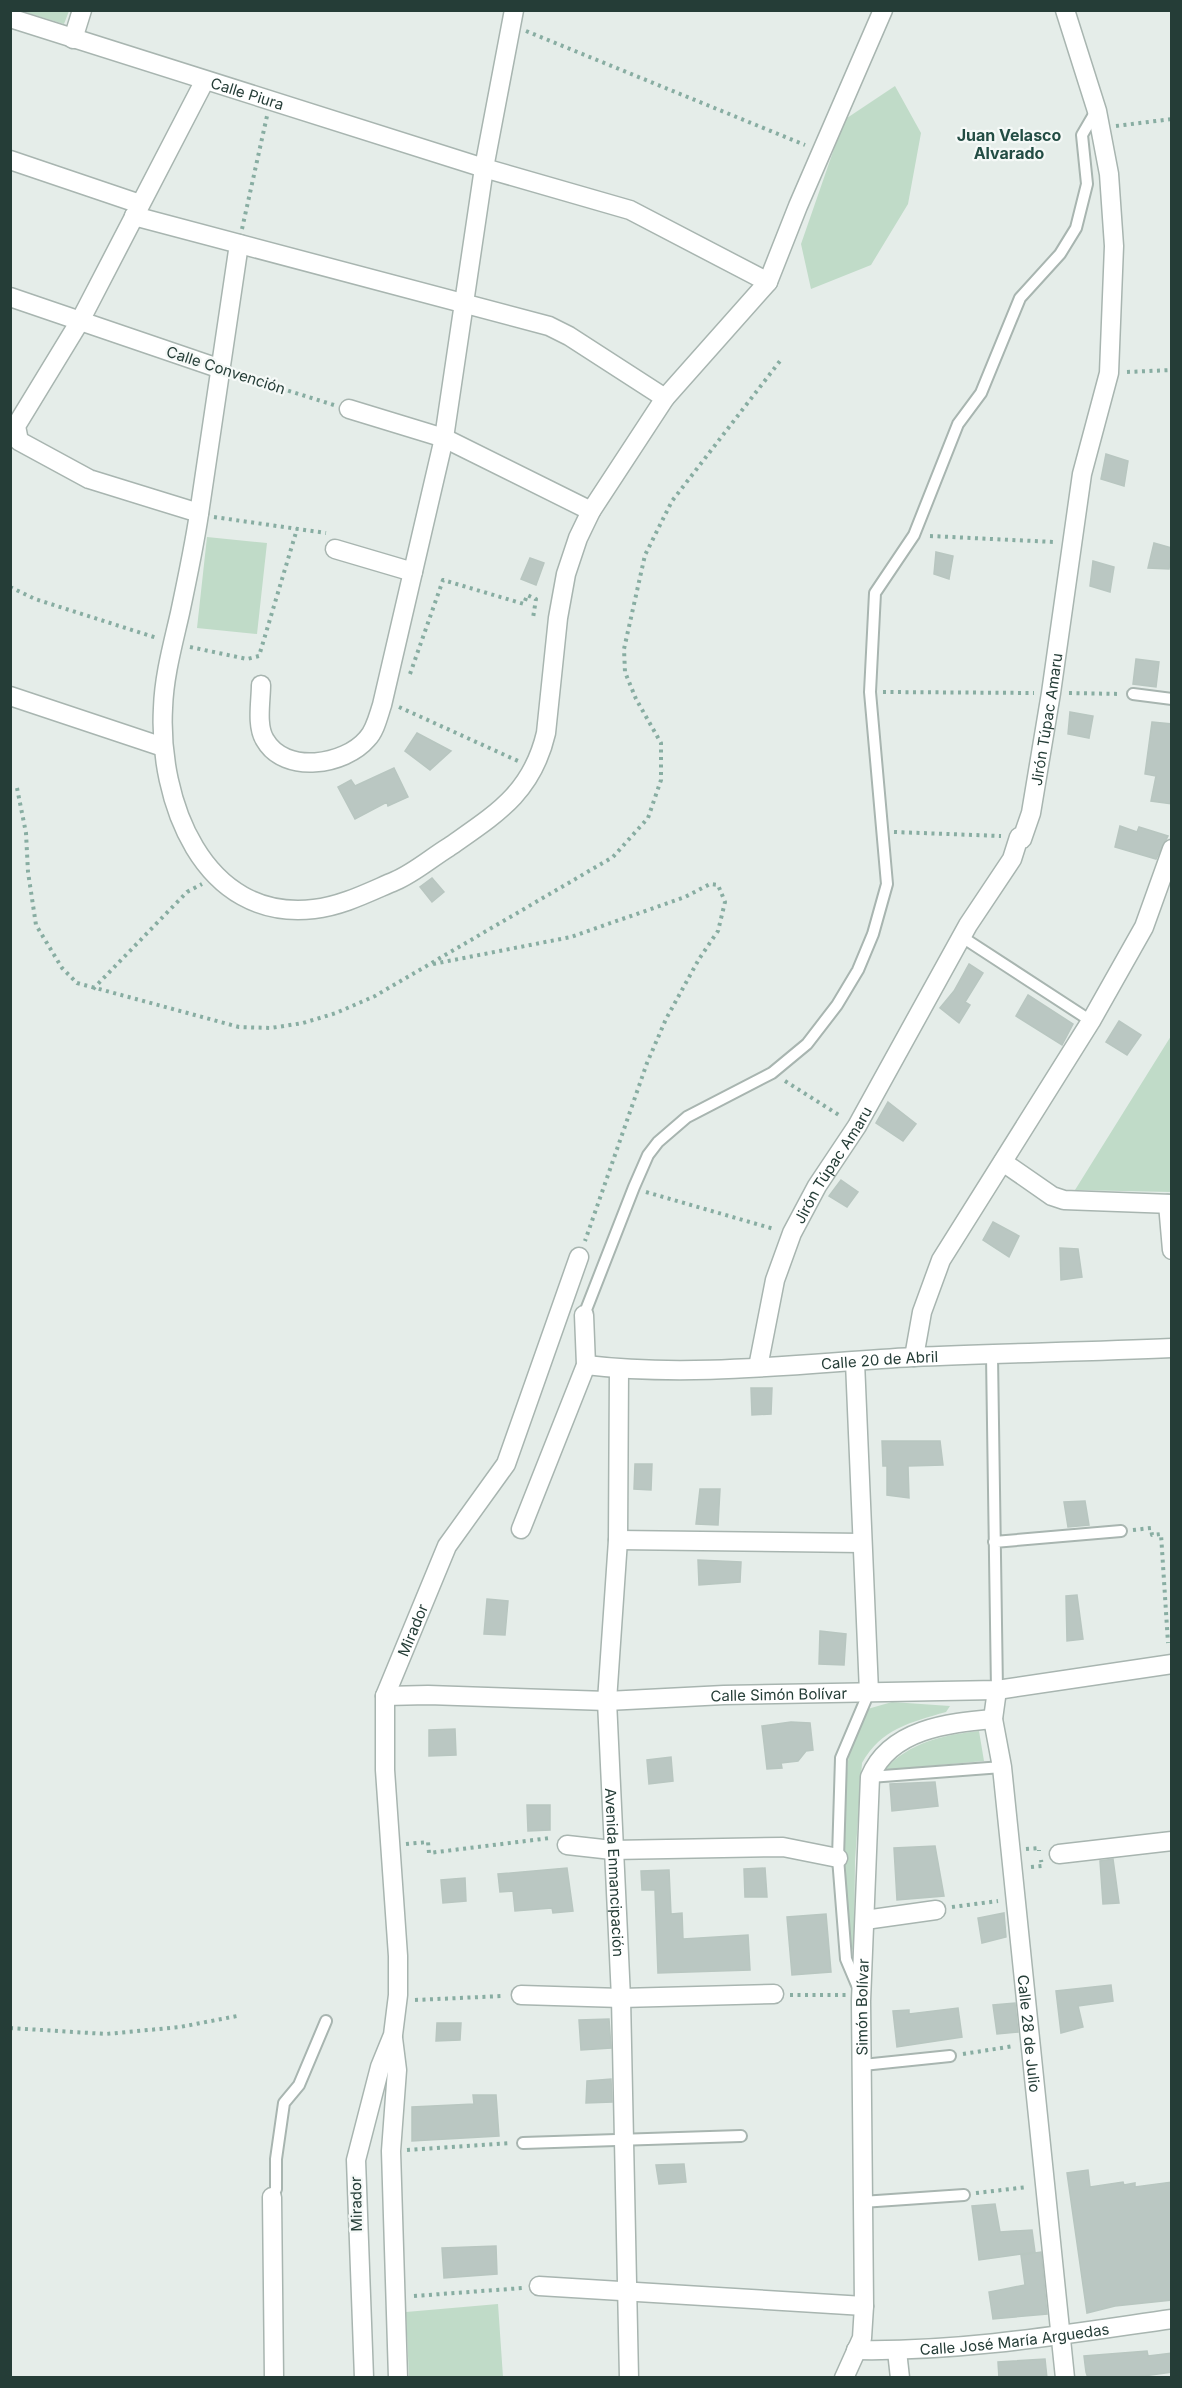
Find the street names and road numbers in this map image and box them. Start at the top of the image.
street label: Calle Piura [208,73,286,114]
street label: Calle Convención [164,342,288,398]
street label: Jirón Túpac Amaru [1026,652,1066,787]
street label: Jirón Túpac Amaru [789,1103,876,1227]
street label: Calle 20 de Abril [820,1346,938,1373]
street label: Mirador [393,1600,432,1659]
street label: Calle Simón Bolívar [710,1683,848,1705]
street label: Avenida Enmancipación [602,1788,629,1957]
street label: Simón Bolívar [851,1958,872,2056]
street label: Calle 28 de Julio [1014,1974,1045,2093]
street label: Mirador [346,2176,366,2232]
street label: Calle José María Arguedas [919,2319,1110,2358]

